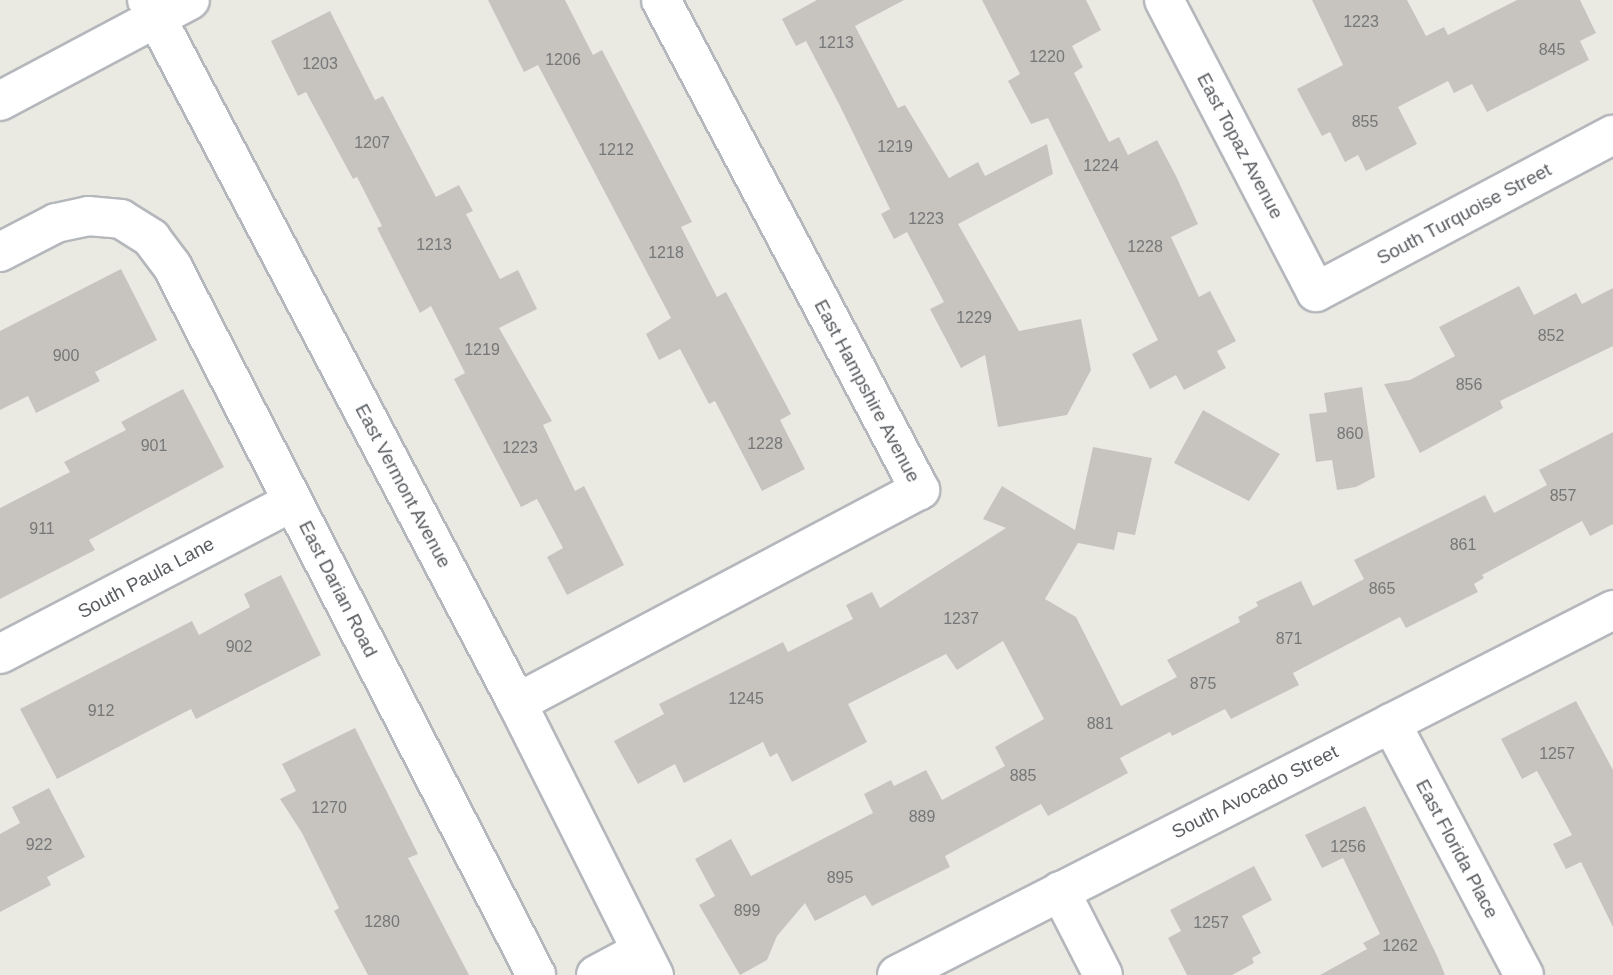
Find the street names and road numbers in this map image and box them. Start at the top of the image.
street label: East Topaz Avenue [1192,69,1288,223]
street label: South Turquoise Street [1373,158,1555,270]
street label: East Hampshire Avenue [809,295,925,487]
street label: East Vermont Avenue [350,400,456,572]
street label: East Darian Road [294,517,382,661]
street label: South Paula Lane [74,532,218,624]
street label: South Avocado Street [1168,740,1342,844]
street label: East Florida Place [1411,776,1503,922]

